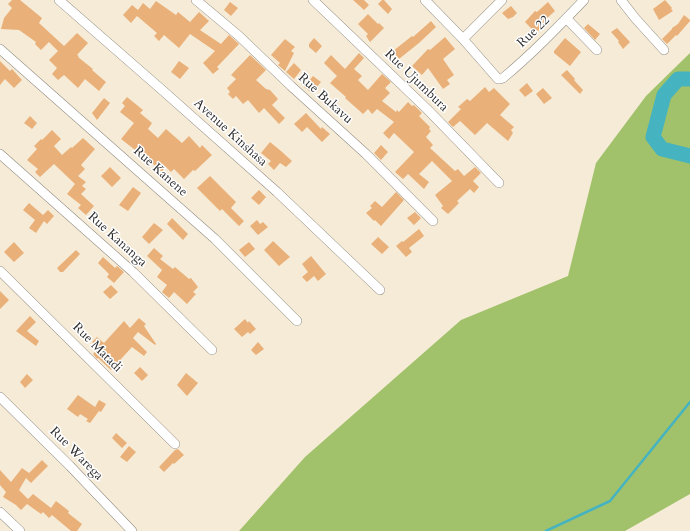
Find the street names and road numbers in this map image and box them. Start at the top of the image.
street label: Rue 22 [515,13,553,51]
street label: Rue Ujumbura [381,47,451,115]
street label: Rue Bukavu [295,71,355,127]
street label: Avenue Kinshasa [190,96,270,170]
street label: Rue Kanene [130,144,190,200]
street label: Rue Kananga [84,209,150,271]
street label: Rue Matadi [69,320,125,376]
street label: Rue Warega [46,424,106,484]

